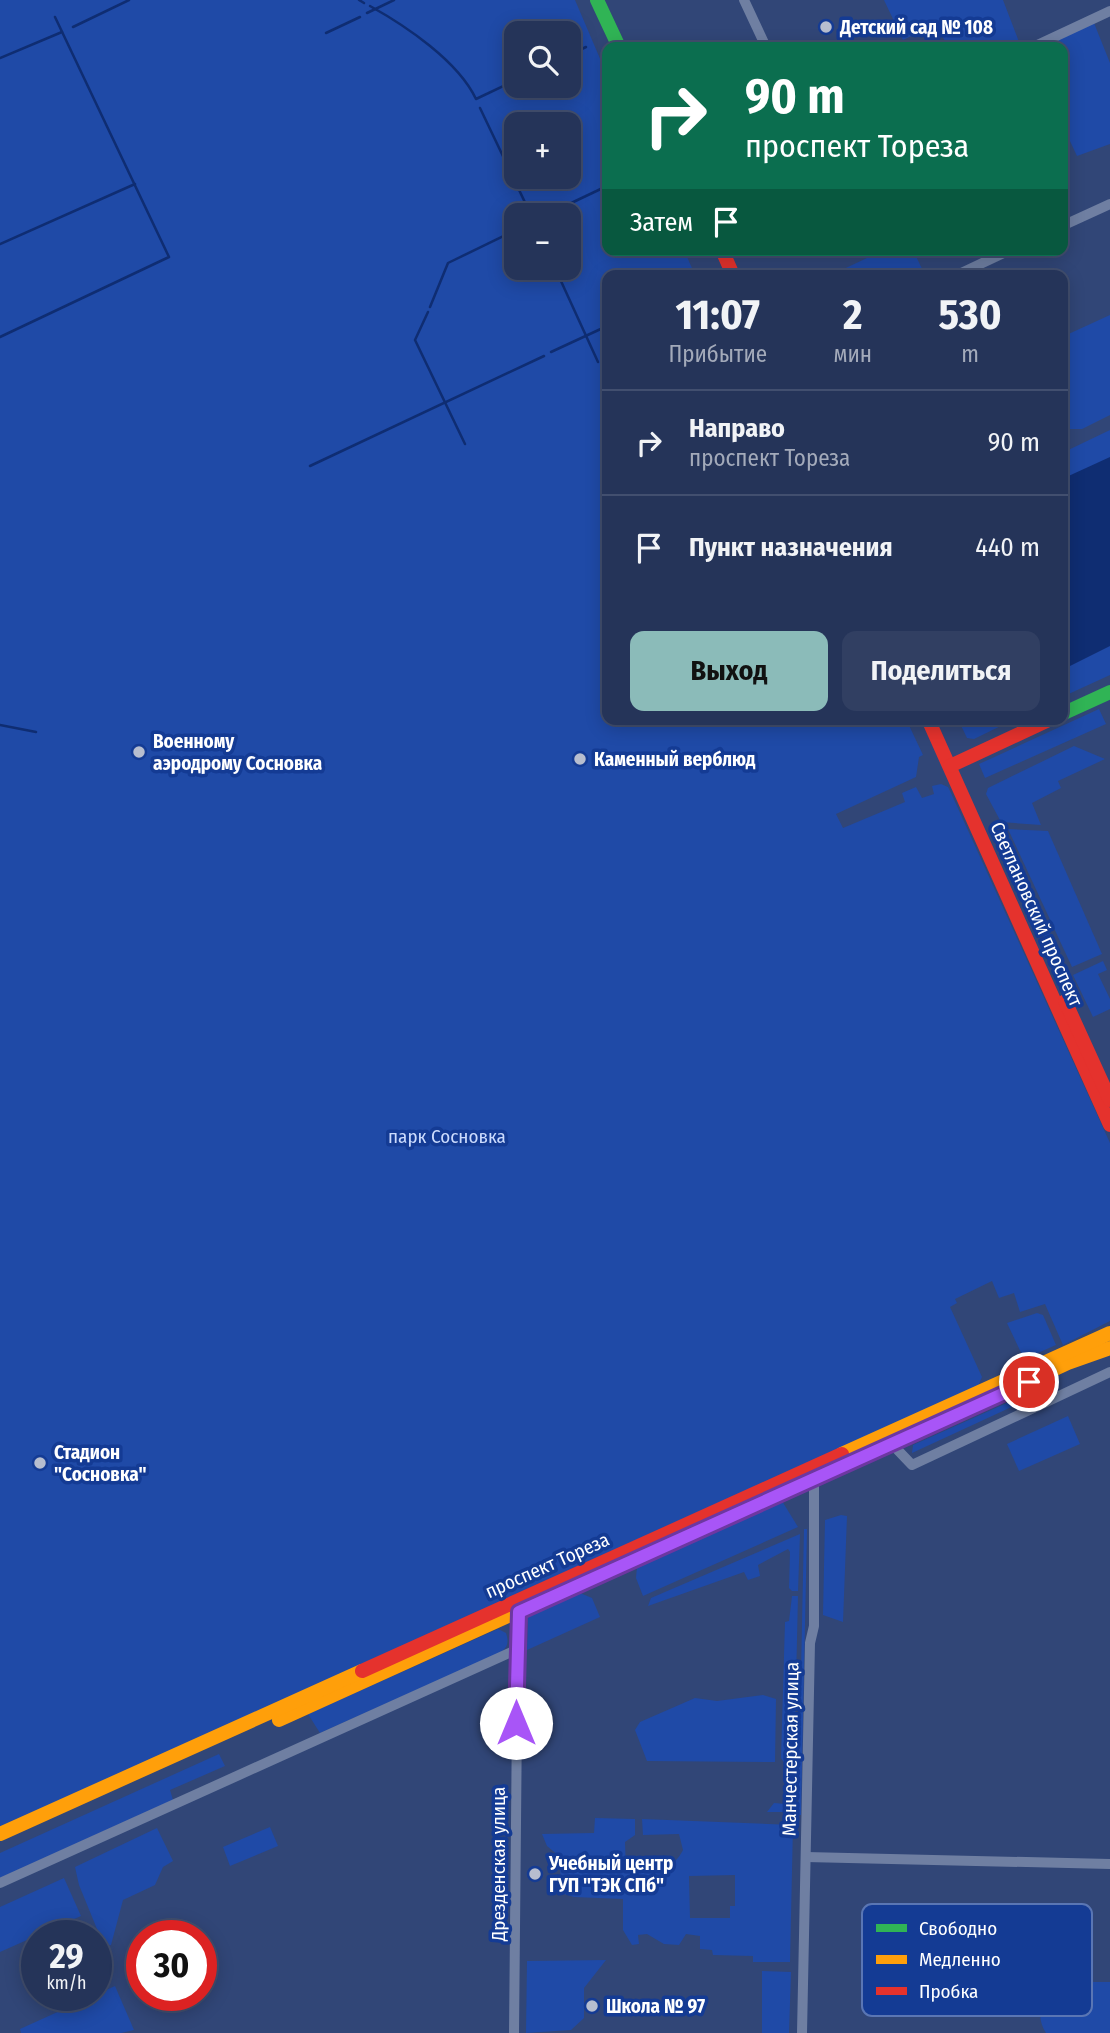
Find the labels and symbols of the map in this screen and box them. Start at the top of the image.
place label: Детский сад № 108 [839,16,993,39]
marker: Детский сад № 108 [818,19,834,35]
place label: Военному аэродрому Сосновка [153,730,322,775]
marker: Военному аэродрому Сосновка [131,744,147,760]
place label: Каменный верблюд [594,748,756,771]
marker: Каменный верблюд [572,751,588,767]
street label: Светлановский проспект [985,818,1088,1010]
park label: парк Сосновка [388,1125,506,1148]
pin [999,1352,1059,1412]
place label: Стадион "Сосновка" [54,1441,147,1486]
marker: Стадион "Сосновка" [32,1455,48,1471]
street label: проспект Тореза [482,1528,613,1603]
street label: Манчестерская улица [777,1662,804,1836]
position arrow [479,1686,553,1760]
street label: Дрезденская улица [487,1787,510,1942]
place label: Учебный центр ГУП "ТЭК СПб" [548,1852,673,1897]
marker: Учебный центр ГУП "ТЭК СПб" [527,1866,543,1882]
legend [862,1904,1092,2016]
text: Свободно [919,1917,997,1940]
speed limit sign: 30 [126,1920,217,2011]
text: Медленно [919,1948,1001,1971]
text: Пробка [919,1980,978,2003]
place label: Школа № 97 [606,1995,705,2018]
marker: Школа № 97 [584,1998,600,2014]

